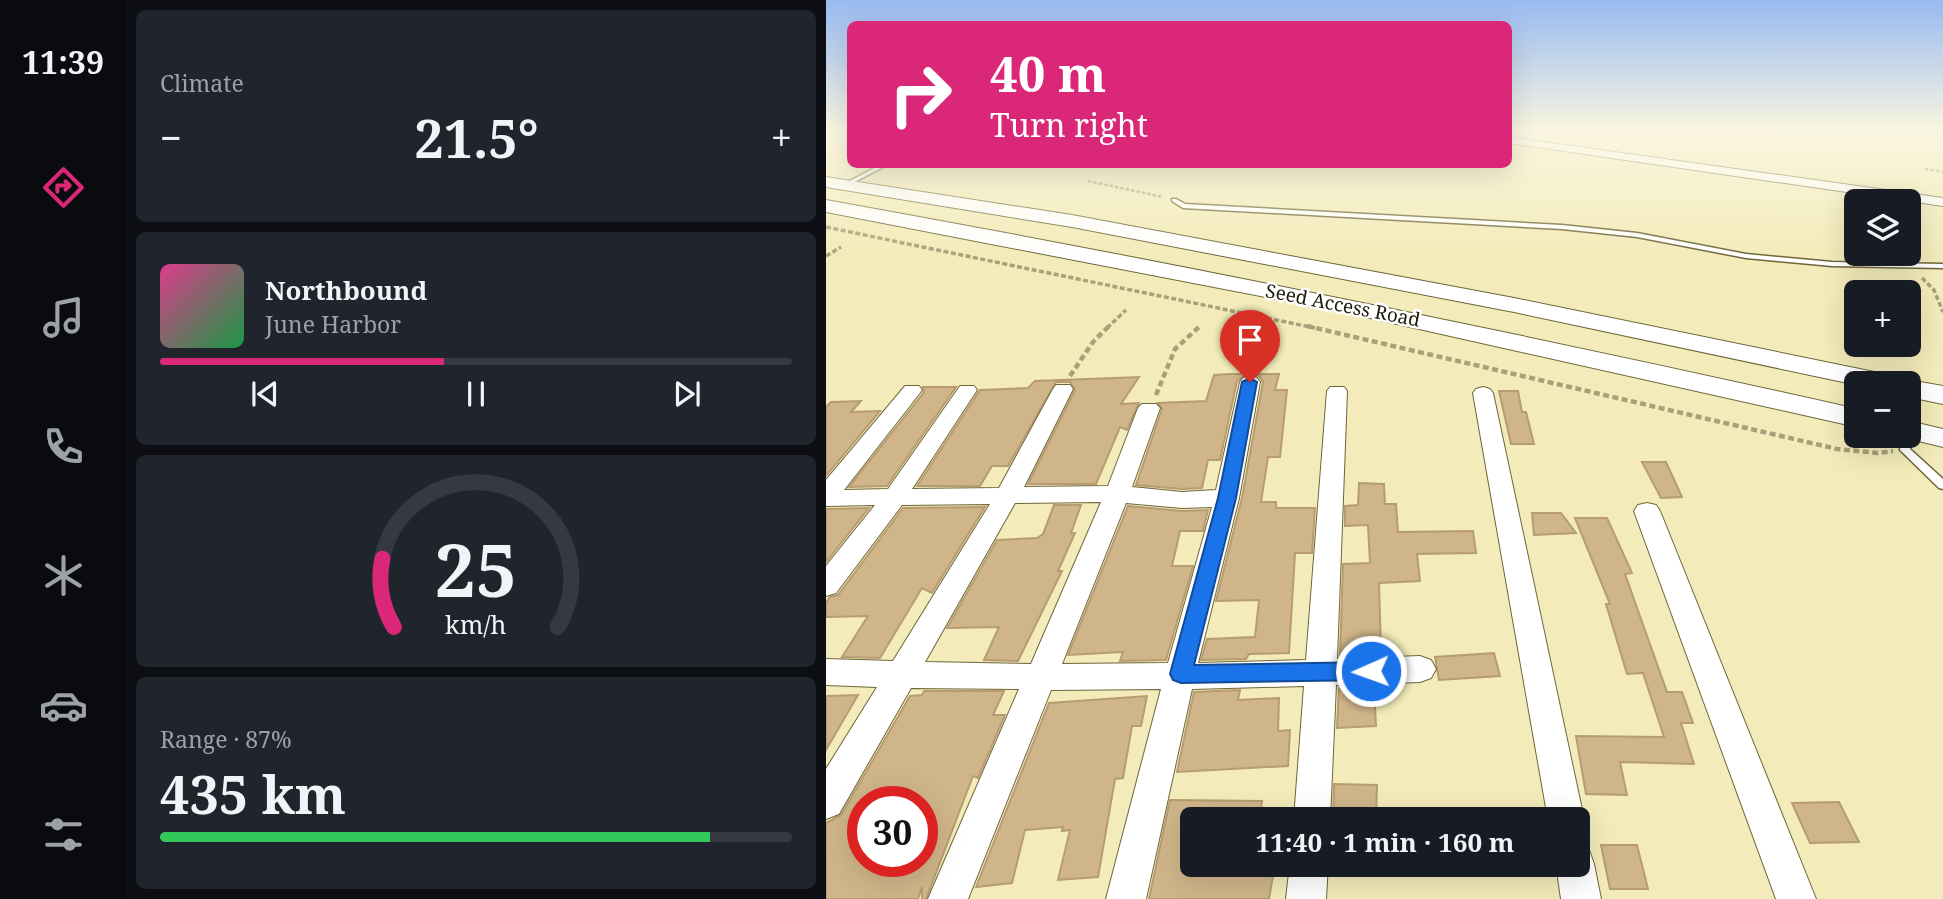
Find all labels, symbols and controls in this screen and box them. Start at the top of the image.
text: 11:39 [22,40,104,83]
text: 40 m [990,40,1106,106]
icon: right [875,49,966,140]
text: Climate [160,67,244,99]
text: 21.5° [414,102,539,173]
text: Turn right [990,103,1148,146]
text: − [160,111,182,163]
text: + [771,111,792,163]
icon: directions [39,163,88,212]
map controls [1844,189,1921,448]
button: layers [1844,189,1921,266]
text: Northbound [265,272,427,308]
street label: Seed Access Road [1263,277,1423,333]
button: + [1844,280,1921,357]
icon: music [39,293,88,342]
text: June Harbor [265,308,401,340]
pin [1220,310,1280,382]
icon: arrive [1231,321,1269,359]
button: − [1844,371,1921,448]
icon: previous [246,375,284,413]
icon: pause [457,375,495,413]
icon: next [668,375,706,413]
icon: phone [39,422,88,471]
text: 25 [435,519,517,618]
icon: climate [39,551,88,600]
text: km/h [445,606,507,640]
position arrow [1334,634,1408,708]
icon: car [39,681,88,730]
text: Range · 87% [160,723,292,755]
text: 435 km [160,758,346,829]
speed limit sign: 30 [847,786,938,877]
icon: filters [39,810,88,859]
text: 11:40 · 1 min · 160 m [1255,824,1515,860]

